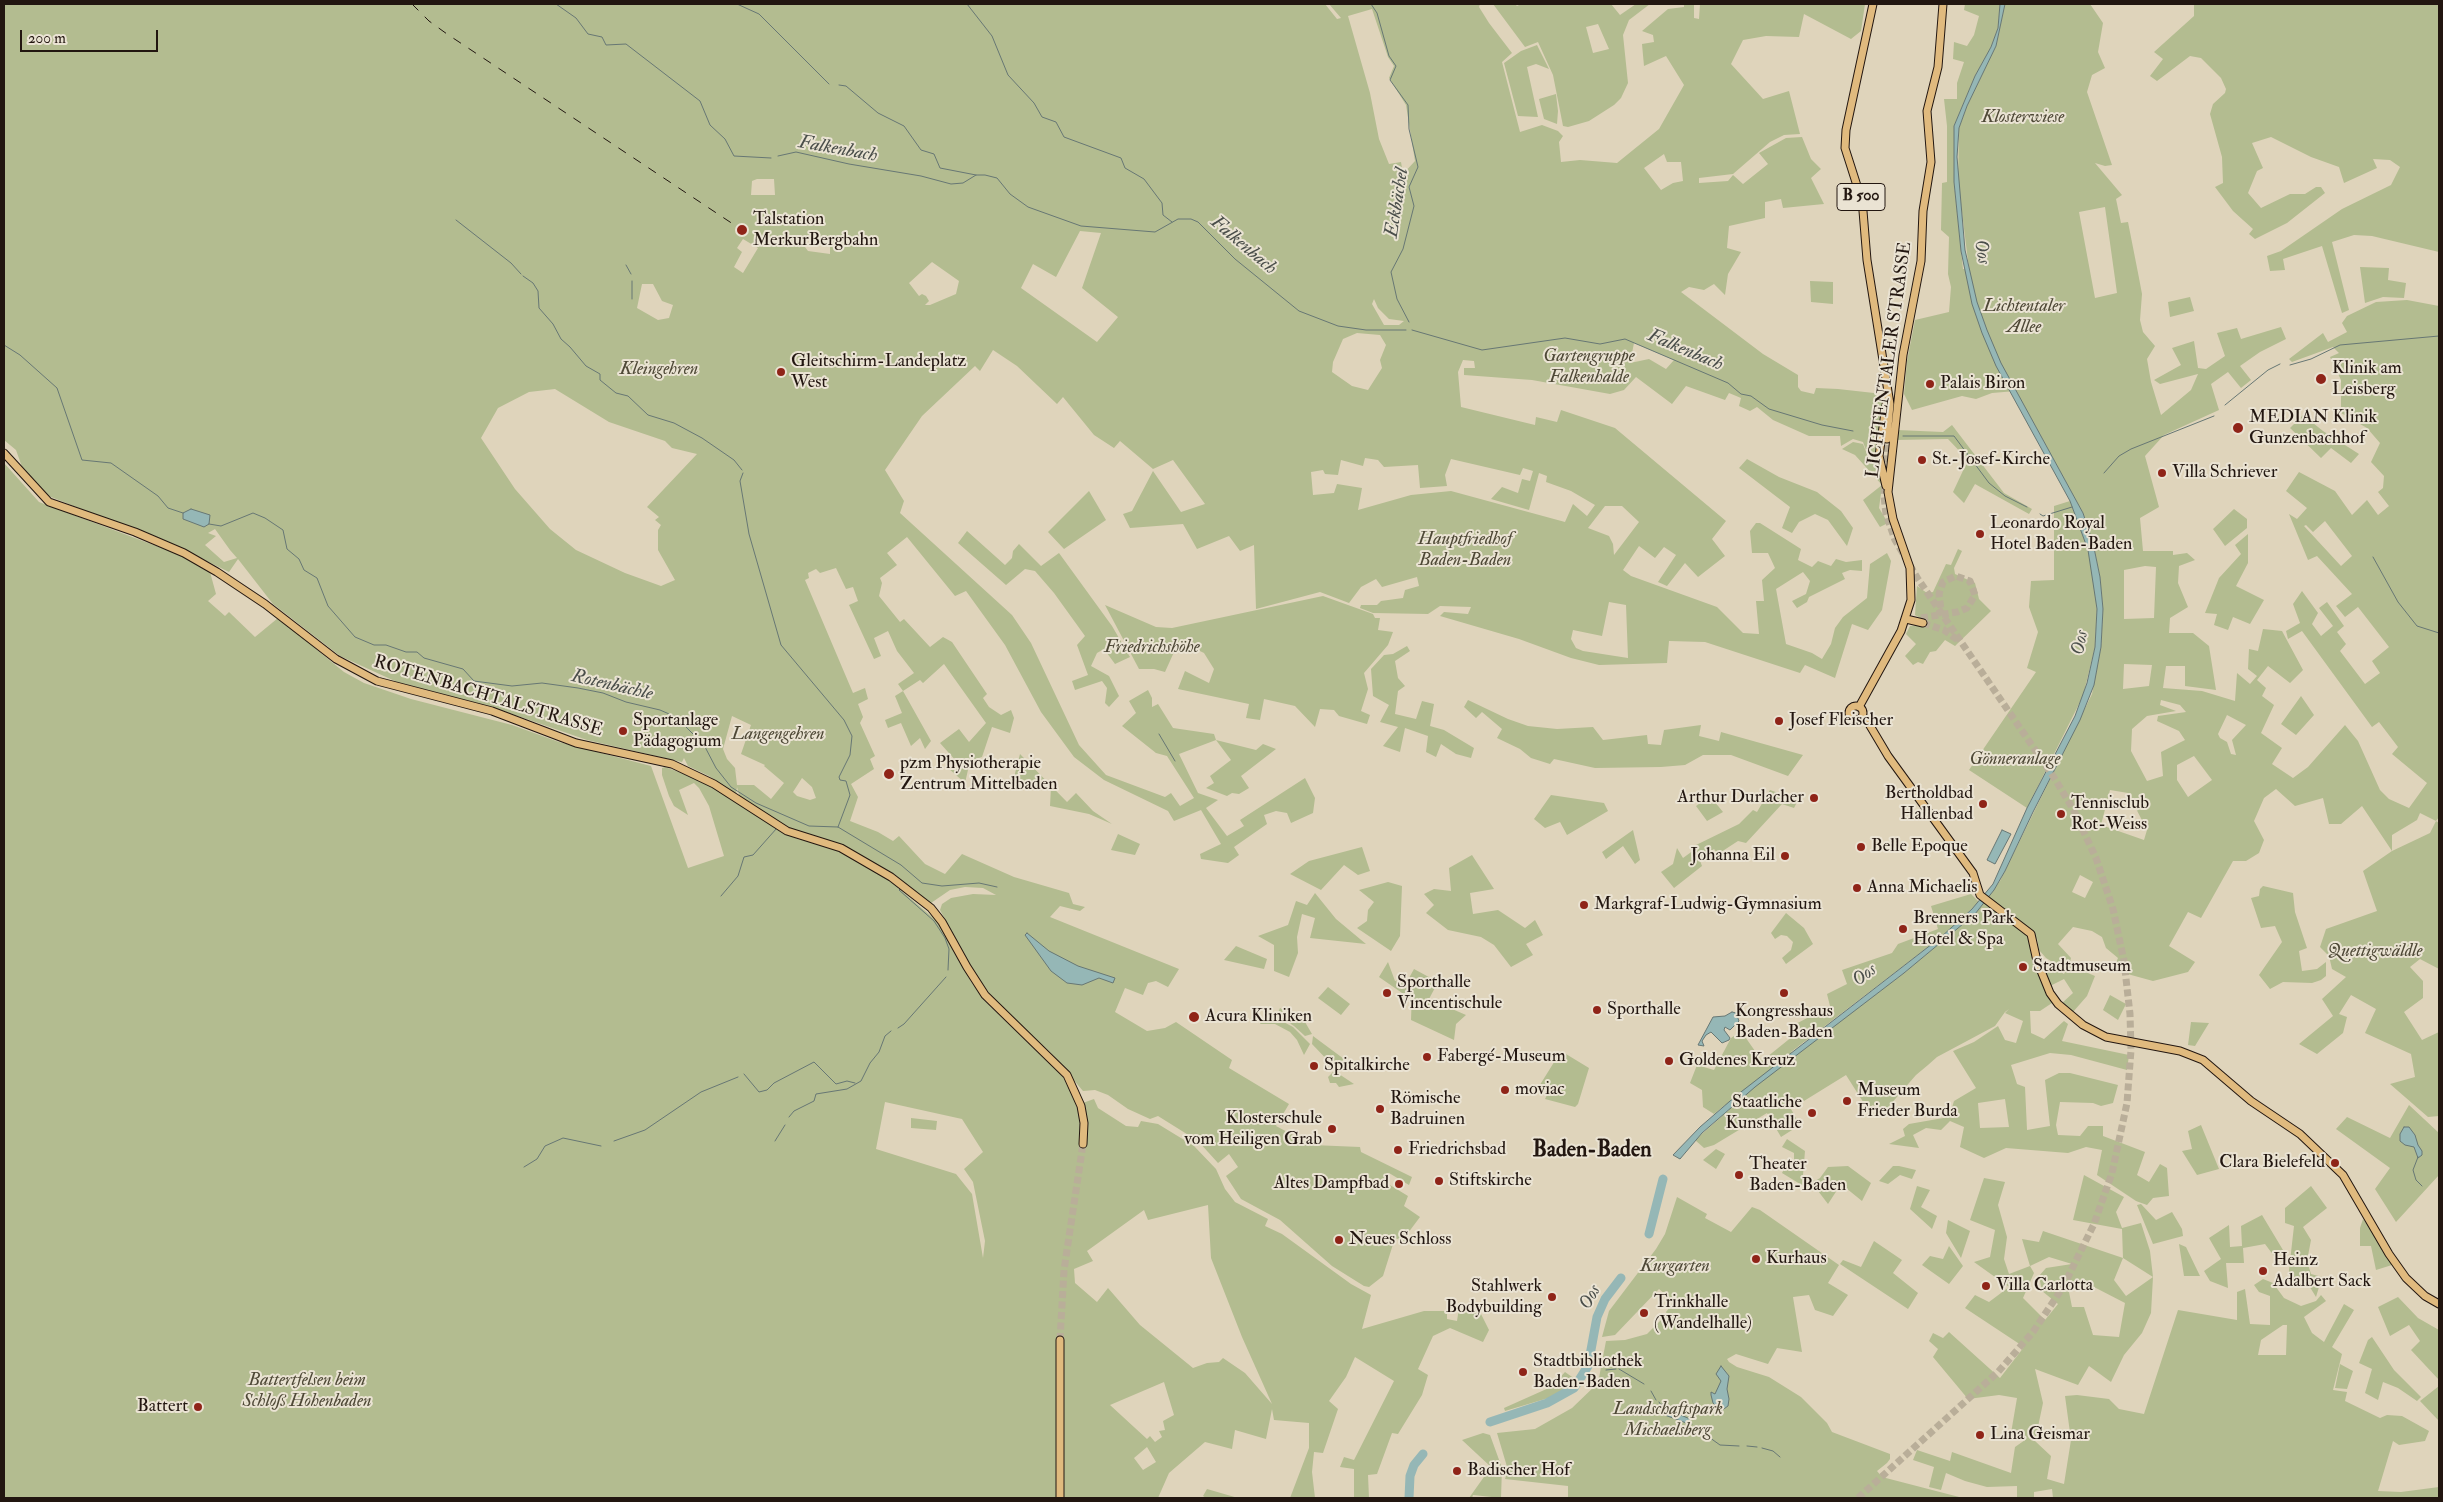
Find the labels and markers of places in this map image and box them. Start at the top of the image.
place label: Talstation MerkurBergbahn [753,209,878,252]
marker: Talstation MerkurBergbahn [735,223,749,237]
place label: Gleitschirm-Landeplatz West [791,351,966,394]
place label: Klinik am Leisberg [2332,358,2402,400]
marker: Gleitschirm-Landeplatz West [775,366,787,378]
marker: Klinik am Leisberg [2314,372,2328,386]
place label: Palais Biron [1940,373,2025,395]
marker: Palais Biron [1924,378,1936,390]
place label: MEDIAN Klinik Gunzenbachhof [2249,407,2377,449]
marker: MEDIAN Klinik Gunzenbachhof [2231,421,2245,435]
place label: St.-Josef-Kirche [1932,449,2050,471]
marker: St.-Josef-Kirche [1916,454,1928,466]
place label: Villa Schriever [2172,462,2277,484]
marker: Villa Schriever [2156,467,2168,479]
place label: Leonardo Royal Hotel Baden-Baden [1990,513,2132,556]
marker: Leonardo Royal Hotel Baden-Baden [1974,528,1986,540]
place label: Sportanlage Pädagogium [633,710,722,752]
place label: Josef Fleischer [1789,710,1893,732]
marker: Josef Fleischer [1773,715,1785,727]
marker: Sportanlage Pädagogium [617,725,629,737]
place label: pzm Physiotherapie Zentrum Mittelbaden [900,753,1058,796]
marker: pzm Physiotherapie Zentrum Mittelbaden [882,767,896,781]
place label: Bertholdbad Hallenbad [1885,783,1973,826]
place label: Arthur Durlacher [1677,787,1804,809]
marker: Arthur Durlacher [1808,792,1820,804]
place label: Tennisclub Rot-Weiss [2071,793,2149,836]
marker: Bertholdbad Hallenbad [1977,798,1989,810]
marker: Tennisclub Rot-Weiss [2055,808,2067,820]
place label: Belle Epoque [1871,836,1968,858]
marker: Belle Epoque [1855,841,1867,853]
place label: Johanna Eil [1691,845,1775,867]
marker: Johanna Eil [1779,850,1791,862]
place label: Anna Michaelis [1867,877,1977,899]
marker: Anna Michaelis [1851,882,1863,894]
place label: Markgraf-Ludwig-Gymnasium [1594,894,1822,916]
marker: Markgraf-Ludwig-Gymnasium [1578,899,1590,911]
place label: Brenners Park Hotel & Spa [1913,908,2014,951]
marker: Brenners Park Hotel & Spa [1897,923,1909,935]
place label: Stadtmuseum [2033,956,2131,978]
marker: Stadtmuseum [2017,961,2029,973]
place label: Sporthalle Vincentischule [1397,972,1502,1014]
marker: Sporthalle Vincentischule [1381,987,1393,999]
marker: Kongresshaus Baden-Baden [1778,987,1790,999]
place label: Sporthalle [1607,999,1681,1021]
place label: Kongresshaus Baden-Baden [1735,1001,1833,1044]
marker: Sporthalle [1591,1004,1603,1016]
place label: Acura Kliniken [1205,1006,1312,1028]
marker: Acura Kliniken [1187,1010,1201,1024]
place label: Fabergé-Museum [1437,1046,1566,1068]
place label: Goldenes Kreuz [1679,1050,1795,1072]
marker: Fabergé-Museum [1421,1051,1433,1063]
place label: Spitalkirche [1324,1055,1410,1077]
marker: Goldenes Kreuz [1663,1055,1675,1067]
marker: Spitalkirche [1308,1060,1320,1072]
place label: moviac [1515,1079,1565,1101]
place label: Museum Frieder Burda [1857,1080,1958,1122]
marker: moviac [1499,1084,1511,1096]
place label: Römische Badruinen [1390,1088,1465,1130]
place label: Staatliche Kunsthalle [1726,1092,1802,1134]
marker: Museum Frieder Burda [1841,1095,1853,1107]
marker: Römische Badruinen [1374,1103,1386,1115]
marker: Staatliche Kunsthalle [1806,1107,1818,1119]
place label: Klosterschule vom Heiligen Grab [1184,1108,1322,1150]
marker: Klosterschule vom Heiligen Grab [1326,1123,1338,1135]
place label: Friedrichsbad [1408,1139,1506,1161]
marker: Friedrichsbad [1392,1144,1404,1156]
place label: Clara Bielefeld [2219,1152,2325,1174]
place label: Theater Baden-Baden [1749,1154,1846,1196]
marker: Clara Bielefeld [2329,1157,2341,1169]
marker: Theater Baden-Baden [1733,1169,1745,1181]
place label: Stiftskirche [1449,1170,1532,1192]
place label: Altes Dampfbad [1274,1173,1389,1195]
marker: Stiftskirche [1433,1175,1445,1187]
marker: Altes Dampfbad [1393,1178,1405,1190]
place label: Neues Schloss [1349,1229,1451,1251]
marker: Neues Schloss [1333,1234,1345,1246]
place label: Kurhaus [1766,1248,1827,1270]
place label: Heinz Adalbert Sack [2273,1250,2371,1292]
marker: Kurhaus [1750,1253,1762,1265]
marker: Heinz Adalbert Sack [2257,1265,2269,1277]
place label: Villa Carlotta [1996,1275,2093,1297]
place label: Stahlwerk Bodybuilding [1446,1276,1542,1318]
marker: Villa Carlotta [1980,1280,1992,1292]
marker: Stahlwerk Bodybuilding [1546,1291,1558,1303]
place label: Trinkhalle (Wandelhalle) [1654,1292,1752,1335]
marker: Trinkhalle (Wandelhalle) [1638,1307,1650,1319]
place label: Stadtbibliothek Baden-Baden [1533,1351,1642,1394]
marker: Stadtbibliothek Baden-Baden [1517,1366,1529,1378]
place label: Battert [137,1396,188,1418]
marker: Battert [192,1401,204,1413]
place label: Lina Geismar [1990,1424,2090,1446]
marker: Lina Geismar [1974,1429,1986,1441]
place label: Badischer Hof [1467,1460,1570,1482]
marker: Badischer Hof [1451,1465,1463,1477]

